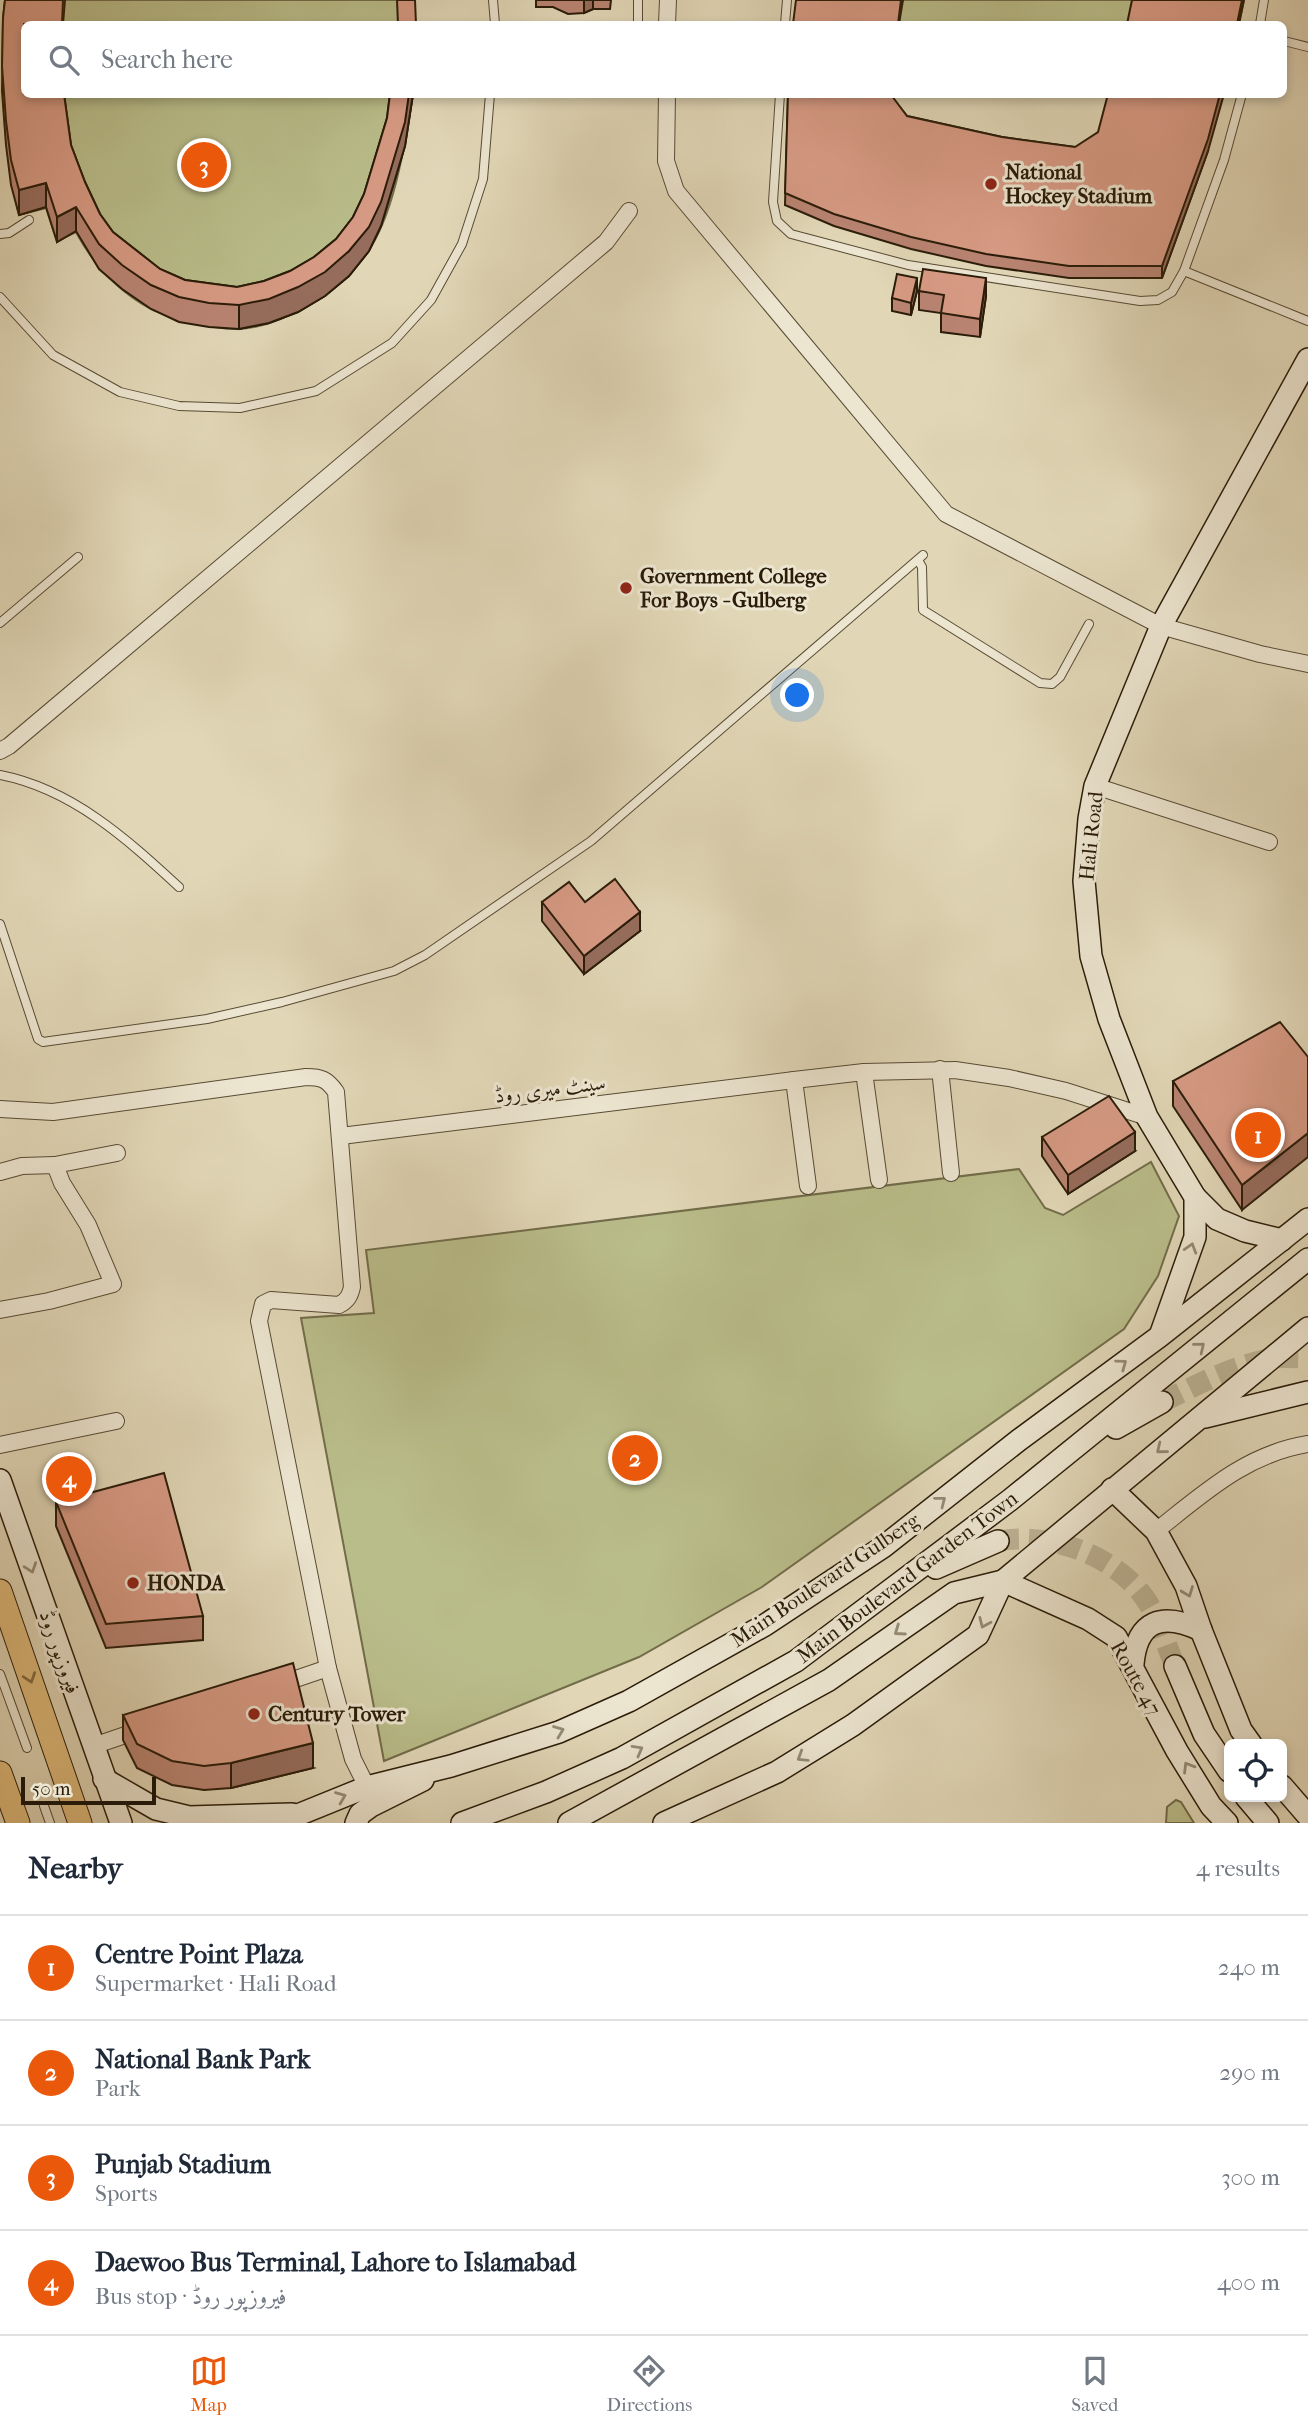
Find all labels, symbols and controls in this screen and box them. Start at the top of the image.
search box [21,21,1287,98]
icon: search [45,41,83,79]
text: Search here [101,44,233,75]
pin: 3 [181,139,227,191]
place label: National Hockey Stadium [1005,160,1153,208]
marker: National Hockey Stadium [983,176,999,192]
place label: Government College For Boys - Gulberg [639,564,827,612]
marker: Government College For Boys - Gulberg [618,580,634,596]
your location [780,678,814,712]
street label: Hali Road [1074,790,1108,882]
street label: سینٹ میری روڈ [493,1070,607,1109]
pin: 1 [1235,1109,1281,1161]
one-way arrow [1183,1242,1197,1255]
one-way arrow [1192,1343,1204,1356]
one-way arrow [1115,1359,1127,1372]
pin: 2 [612,1432,658,1484]
one-way arrow [1156,1441,1169,1453]
pin: 4 [46,1453,92,1505]
street label: Main Boulevard Garden Town [792,1486,1022,1668]
one-way arrow [934,1497,946,1510]
street label: Main Boulevard Gulberg [726,1507,924,1652]
one-way arrow [23,1561,37,1574]
place label: HONDA [147,1571,226,1595]
marker: HONDA [125,1575,141,1591]
one-way arrow [1179,1585,1193,1597]
street label: فیروزپور روڈ [32,1607,85,1698]
one-way arrow [978,1616,992,1628]
one-way arrow [894,1623,907,1635]
street label: Route 47 [1106,1637,1166,1719]
one-way arrow [22,1672,36,1684]
place label: Century Tower [268,1702,407,1726]
marker: Century Tower [246,1706,262,1722]
one-way arrow [552,1726,564,1740]
map controls [1224,1739,1287,1802]
button: locate [1224,1739,1287,1802]
one-way arrow [630,1745,643,1758]
one-way arrow [797,1748,810,1761]
one-way arrow [1183,1762,1196,1775]
scale bar [21,1774,156,1806]
text: 50 m [32,1778,71,1800]
one-way arrow [335,1792,347,1806]
text: Nearby [28,1851,123,1886]
text: 4 results [1196,1855,1280,1882]
text: Centre Point Plaza [95,1939,303,1970]
text: 1 [47,1954,55,1981]
text: 240 m [1218,1954,1280,1981]
text: Supermarket · Hali Road [95,1970,337,1997]
text: National Bank Park [95,2044,311,2075]
text: 2 [45,2059,57,2086]
text: 290 m [1219,2059,1280,2086]
text: Park [95,2075,141,2102]
text: Punjab Stadium [95,2149,271,2180]
text: 3 [46,2164,56,2191]
text: 300 m [1221,2164,1280,2191]
text: Sports [95,2180,157,2207]
text: Daewoo Bus Terminal, Lahore to Islamabad [95,2247,576,2278]
text: 4 [44,2269,58,2296]
text: 400 m [1217,2269,1280,2296]
text: Bus stop · فیروزپور روڈ [95,2283,287,2310]
tab: Map [190,2352,228,2416]
tab: Directions [607,2352,692,2416]
tab: Saved [1071,2352,1118,2416]

